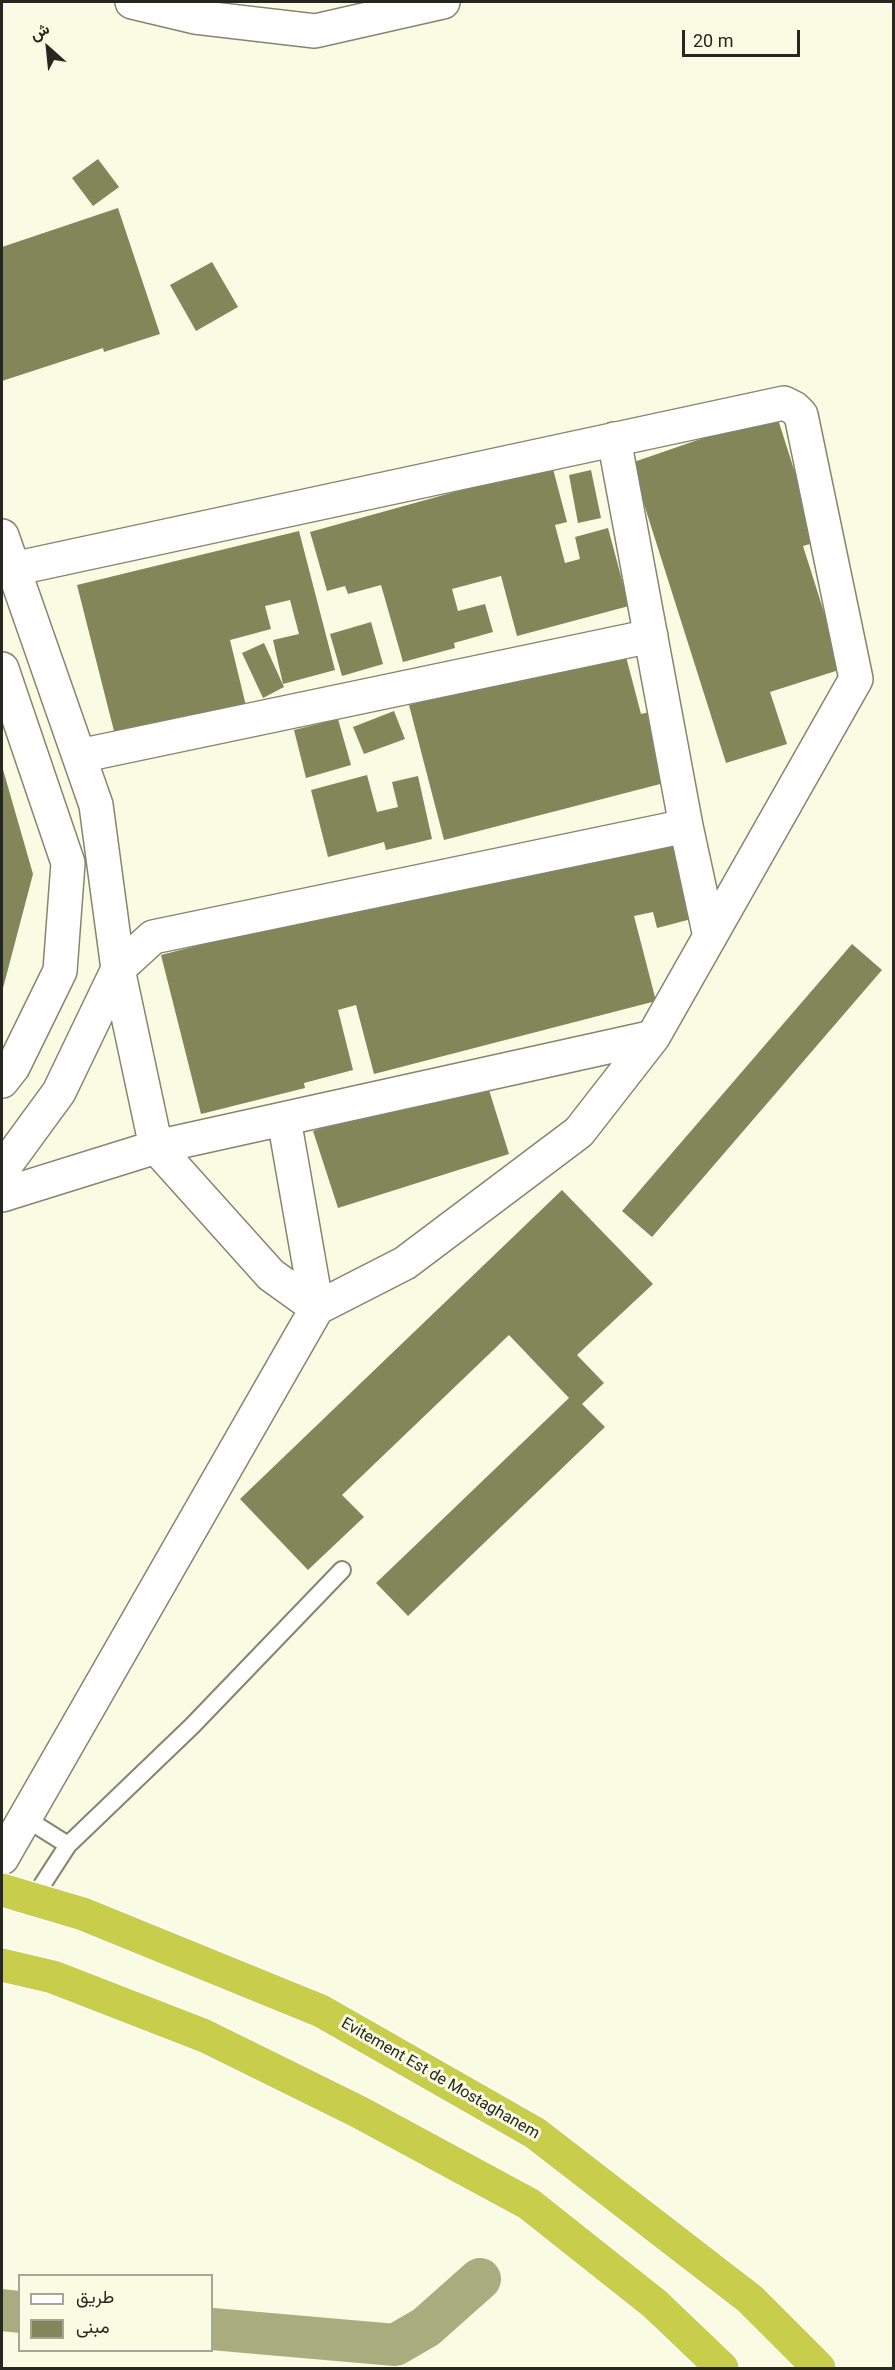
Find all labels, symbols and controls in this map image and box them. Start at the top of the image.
north arrow [18,18,78,78]
scale bar [685,18,804,56]
text: ش [27,19,52,44]
text: 20 m [693,30,733,51]
street label: Evitement Est de Mostaghanem [337,2014,543,2144]
legend [18,2274,213,2352]
text: طريق [76,2286,114,2307]
text: مبنى [76,2316,110,2337]

